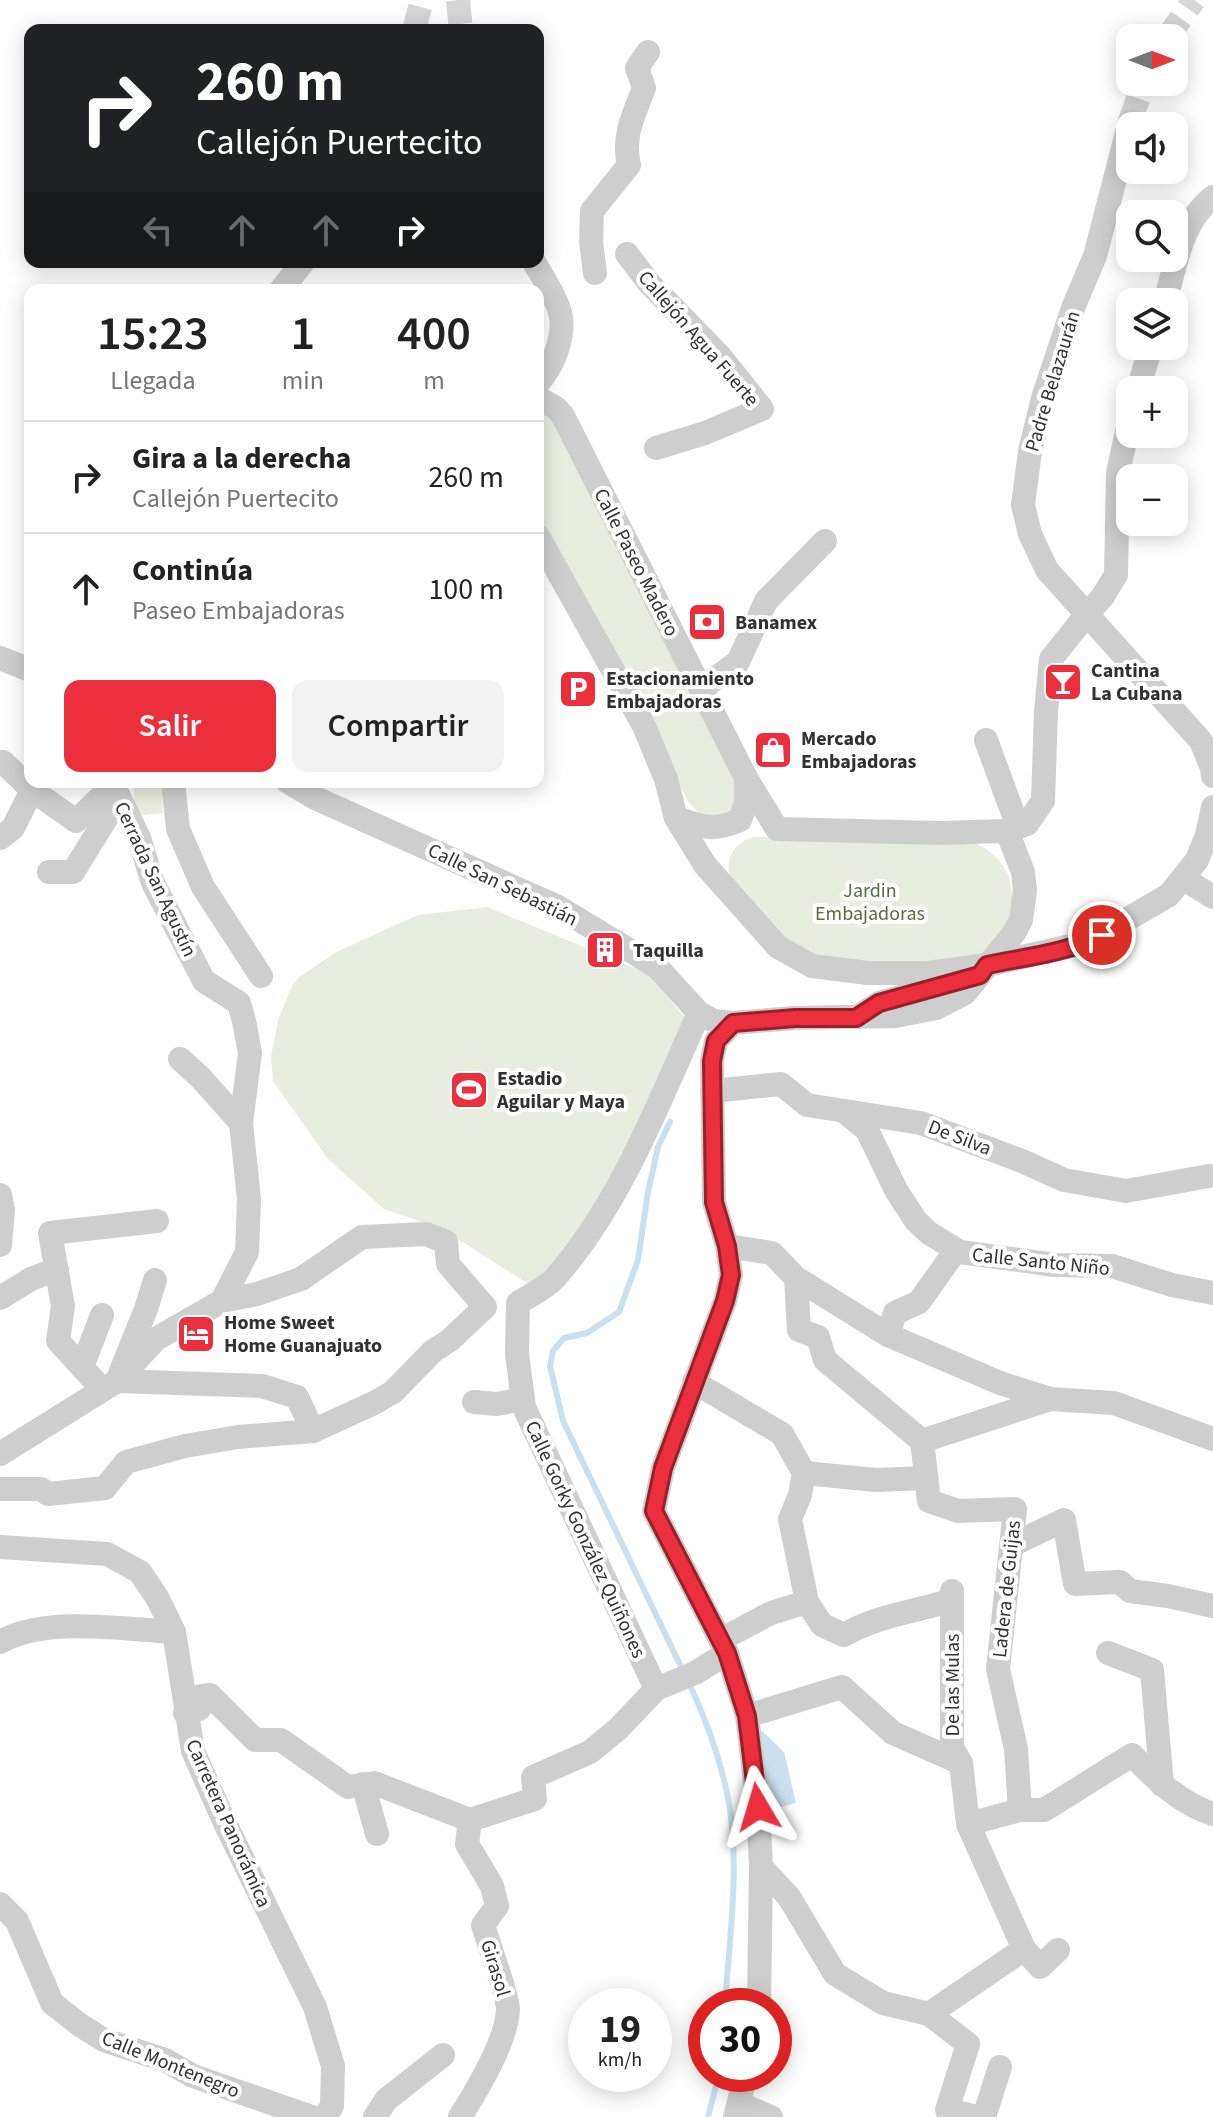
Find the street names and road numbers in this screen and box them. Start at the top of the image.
street label: Callejón Agua Fuerte [631,265,765,413]
street label: Padre Belazaurán [1018,308,1088,455]
street label: Calle Paseo Madero [587,484,685,641]
street label: Cerrada San Agustín [107,797,203,962]
street label: Calle San Sebastián [423,836,582,933]
street label: De Silva [924,1113,995,1163]
street label: Calle Santo Niño [971,1241,1111,1283]
street label: Calle Gorky González Quiñones [518,1416,652,1663]
street label: Ladera de Guijas [986,1519,1028,1659]
street label: De las Mulas [939,1634,967,1736]
street label: Carretera Panorámica [178,1735,278,1912]
street label: Girasol [473,1936,517,2000]
street label: Calle Montenegro [97,2024,244,2105]

